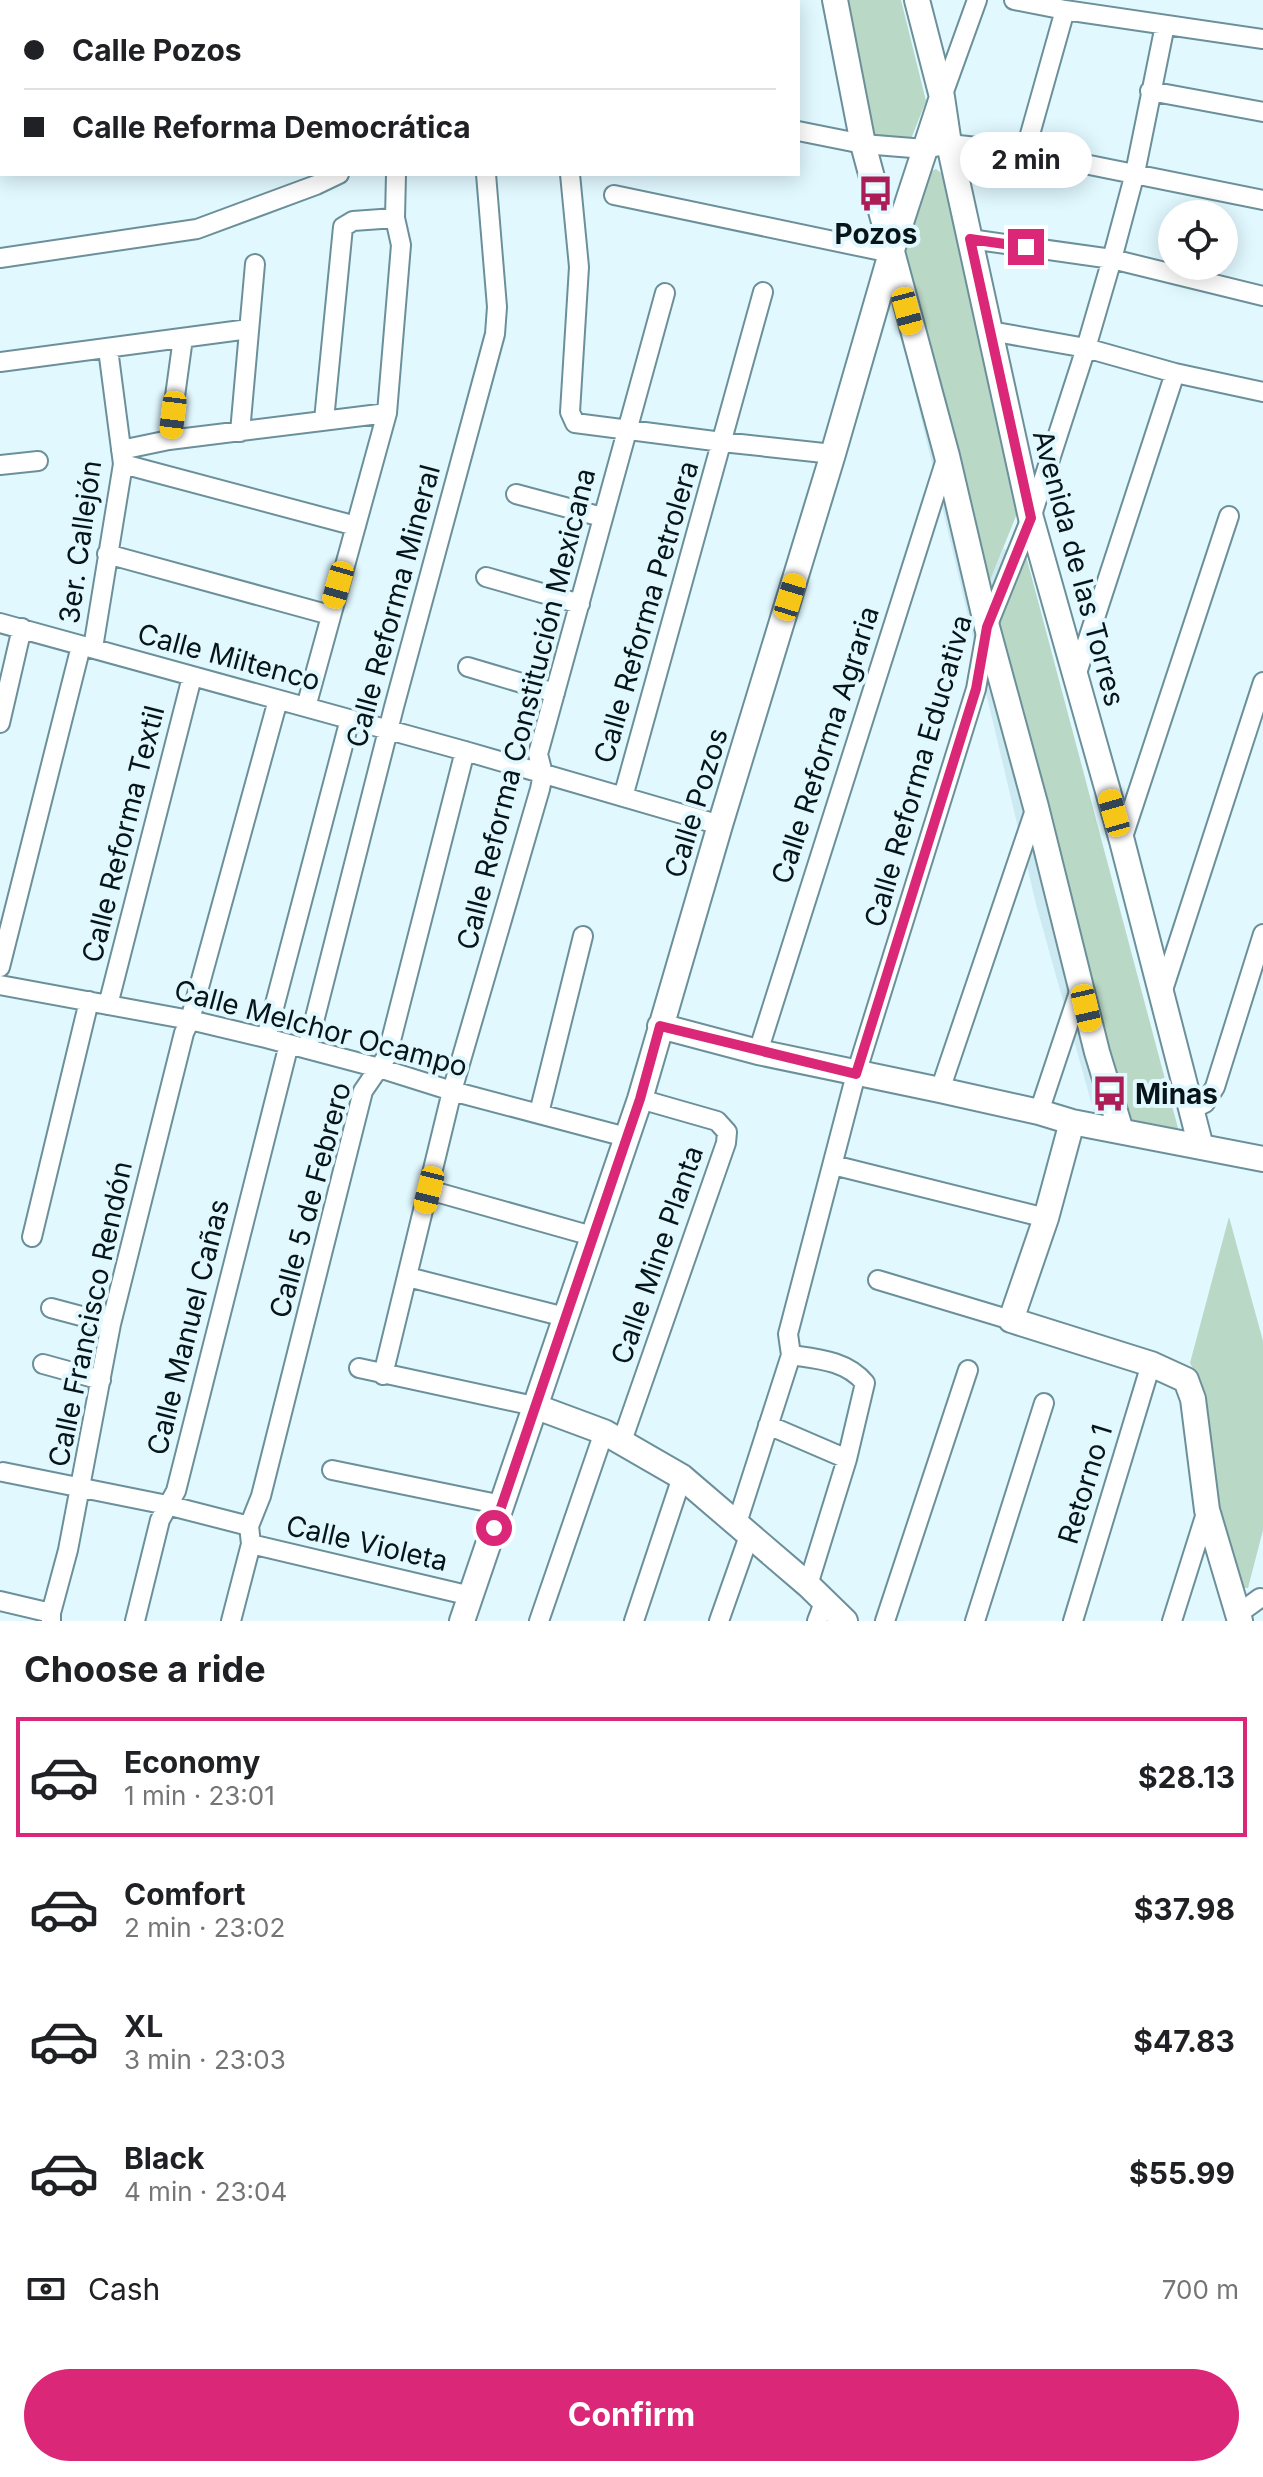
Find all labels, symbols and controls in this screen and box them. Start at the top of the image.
text: Calle Pozos [72,32,242,68]
text: Calle Reforma Democrática [72,109,471,145]
callout: 2 min [960,131,1092,187]
text: 2 min [991,144,1061,175]
bus stop icon: Pozos [857,175,895,213]
map controls [1158,200,1238,280]
button: locate [1158,200,1238,280]
place label: Pozos [835,217,917,251]
route end [1008,229,1044,265]
car [889,285,925,337]
car [158,390,188,440]
street label: Avenida de las Torres [1026,426,1132,710]
street label: Calle Reforma Petrolera [587,457,705,767]
street label: 3er. Callejón [52,458,108,626]
street label: Calle Reforma Mineral [339,461,447,751]
street label: Calle Reforma Constitución Mexicana [450,465,602,953]
car [320,559,356,611]
car [772,571,808,623]
street label: Calle Reforma Agraria [764,602,886,888]
street label: Calle Reforma Educativa [857,611,979,931]
street label: Calle Miltenco [134,616,324,698]
street label: Calle Reforma Textil [75,702,171,966]
street label: Calle Pozos [657,724,735,882]
car [1096,787,1132,839]
street label: Calle Melchor Ocampo [171,973,471,1083]
car [1069,982,1103,1034]
bus stop icon: Minas [1090,1075,1128,1113]
place label: Minas [1135,1077,1218,1111]
street label: Calle 5 de Febrero [262,1079,358,1321]
street label: Calle Mine Planta [604,1141,710,1369]
street label: Calle Francisco Rendón [41,1158,139,1470]
car [412,1164,446,1216]
street label: Calle Manuel Cañas [140,1196,236,1458]
street label: Retorno 1 [1051,1420,1119,1548]
street label: Calle Violeta [283,1508,451,1578]
route start [476,1510,512,1546]
text: Choose a ride [24,1647,266,1691]
icon: car [28,1741,100,1813]
text: Economy [124,1744,260,1780]
text: $28.13 [1138,1759,1235,1795]
text: 1 min · 23:01 [124,1780,275,1811]
icon: car [28,1873,100,1945]
text: Comfort [124,1876,245,1912]
text: $37.98 [1134,1891,1235,1927]
text: 2 min · 23:02 [124,1912,285,1943]
icon: car [28,2005,100,2077]
text: XL [124,2008,163,2044]
text: $47.83 [1133,2023,1235,2059]
text: 3 min · 23:03 [124,2044,286,2075]
icon: car [28,2137,100,2209]
text: Black [124,2140,204,2176]
text: $55.99 [1129,2155,1235,2191]
text: 4 min · 23:04 [124,2176,287,2207]
icon: cash [24,2267,68,2311]
text: Cash [88,2271,160,2307]
text: 700 m [1162,2274,1239,2305]
button: Confirm [24,2369,1239,2461]

